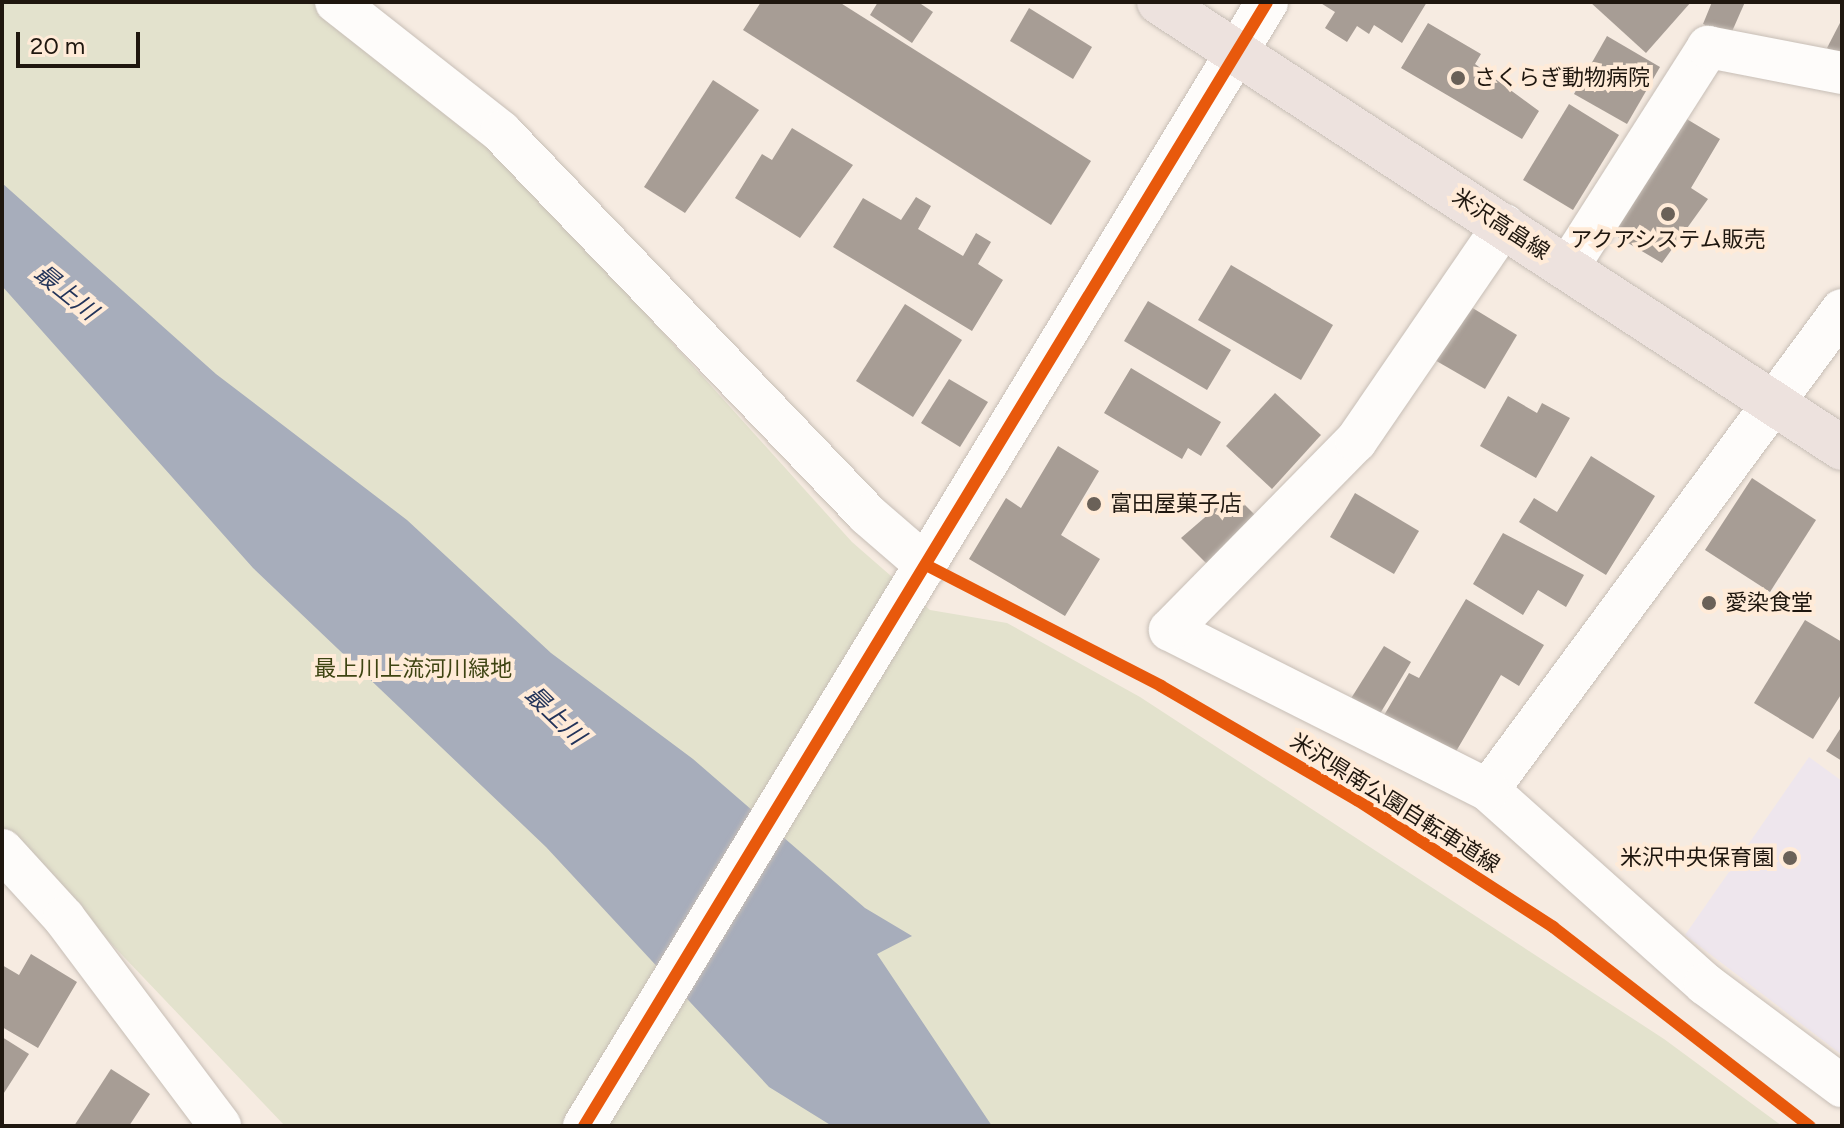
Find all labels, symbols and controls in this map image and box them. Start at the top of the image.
scale bar [20,16,144,66]
text: 20 m [30,31,85,60]
place label: さくらぎ動物病院 [1474,65,1650,91]
marker: さくらぎ動物病院 [1449,69,1467,87]
street label: 米沢高畠線 [1448,183,1554,265]
marker: アクアシステム販売 [1659,205,1677,223]
place label: アクアシステム販売 [1569,227,1767,253]
water label: 最上川 [29,258,103,326]
place label: 富田屋菓子店 [1110,491,1242,517]
marker: 富田屋菓子店 [1085,495,1103,513]
place label: 愛染食堂 [1725,590,1813,616]
marker: 愛染食堂 [1700,594,1718,612]
park label: 最上川上流河川緑地 [314,656,512,682]
water label: 最上川 [519,680,591,750]
street label: 米沢県南公園自転車道線 [1285,728,1505,878]
place label: 米沢中央保育園 [1620,845,1774,871]
marker: 米沢中央保育園 [1781,849,1799,867]

